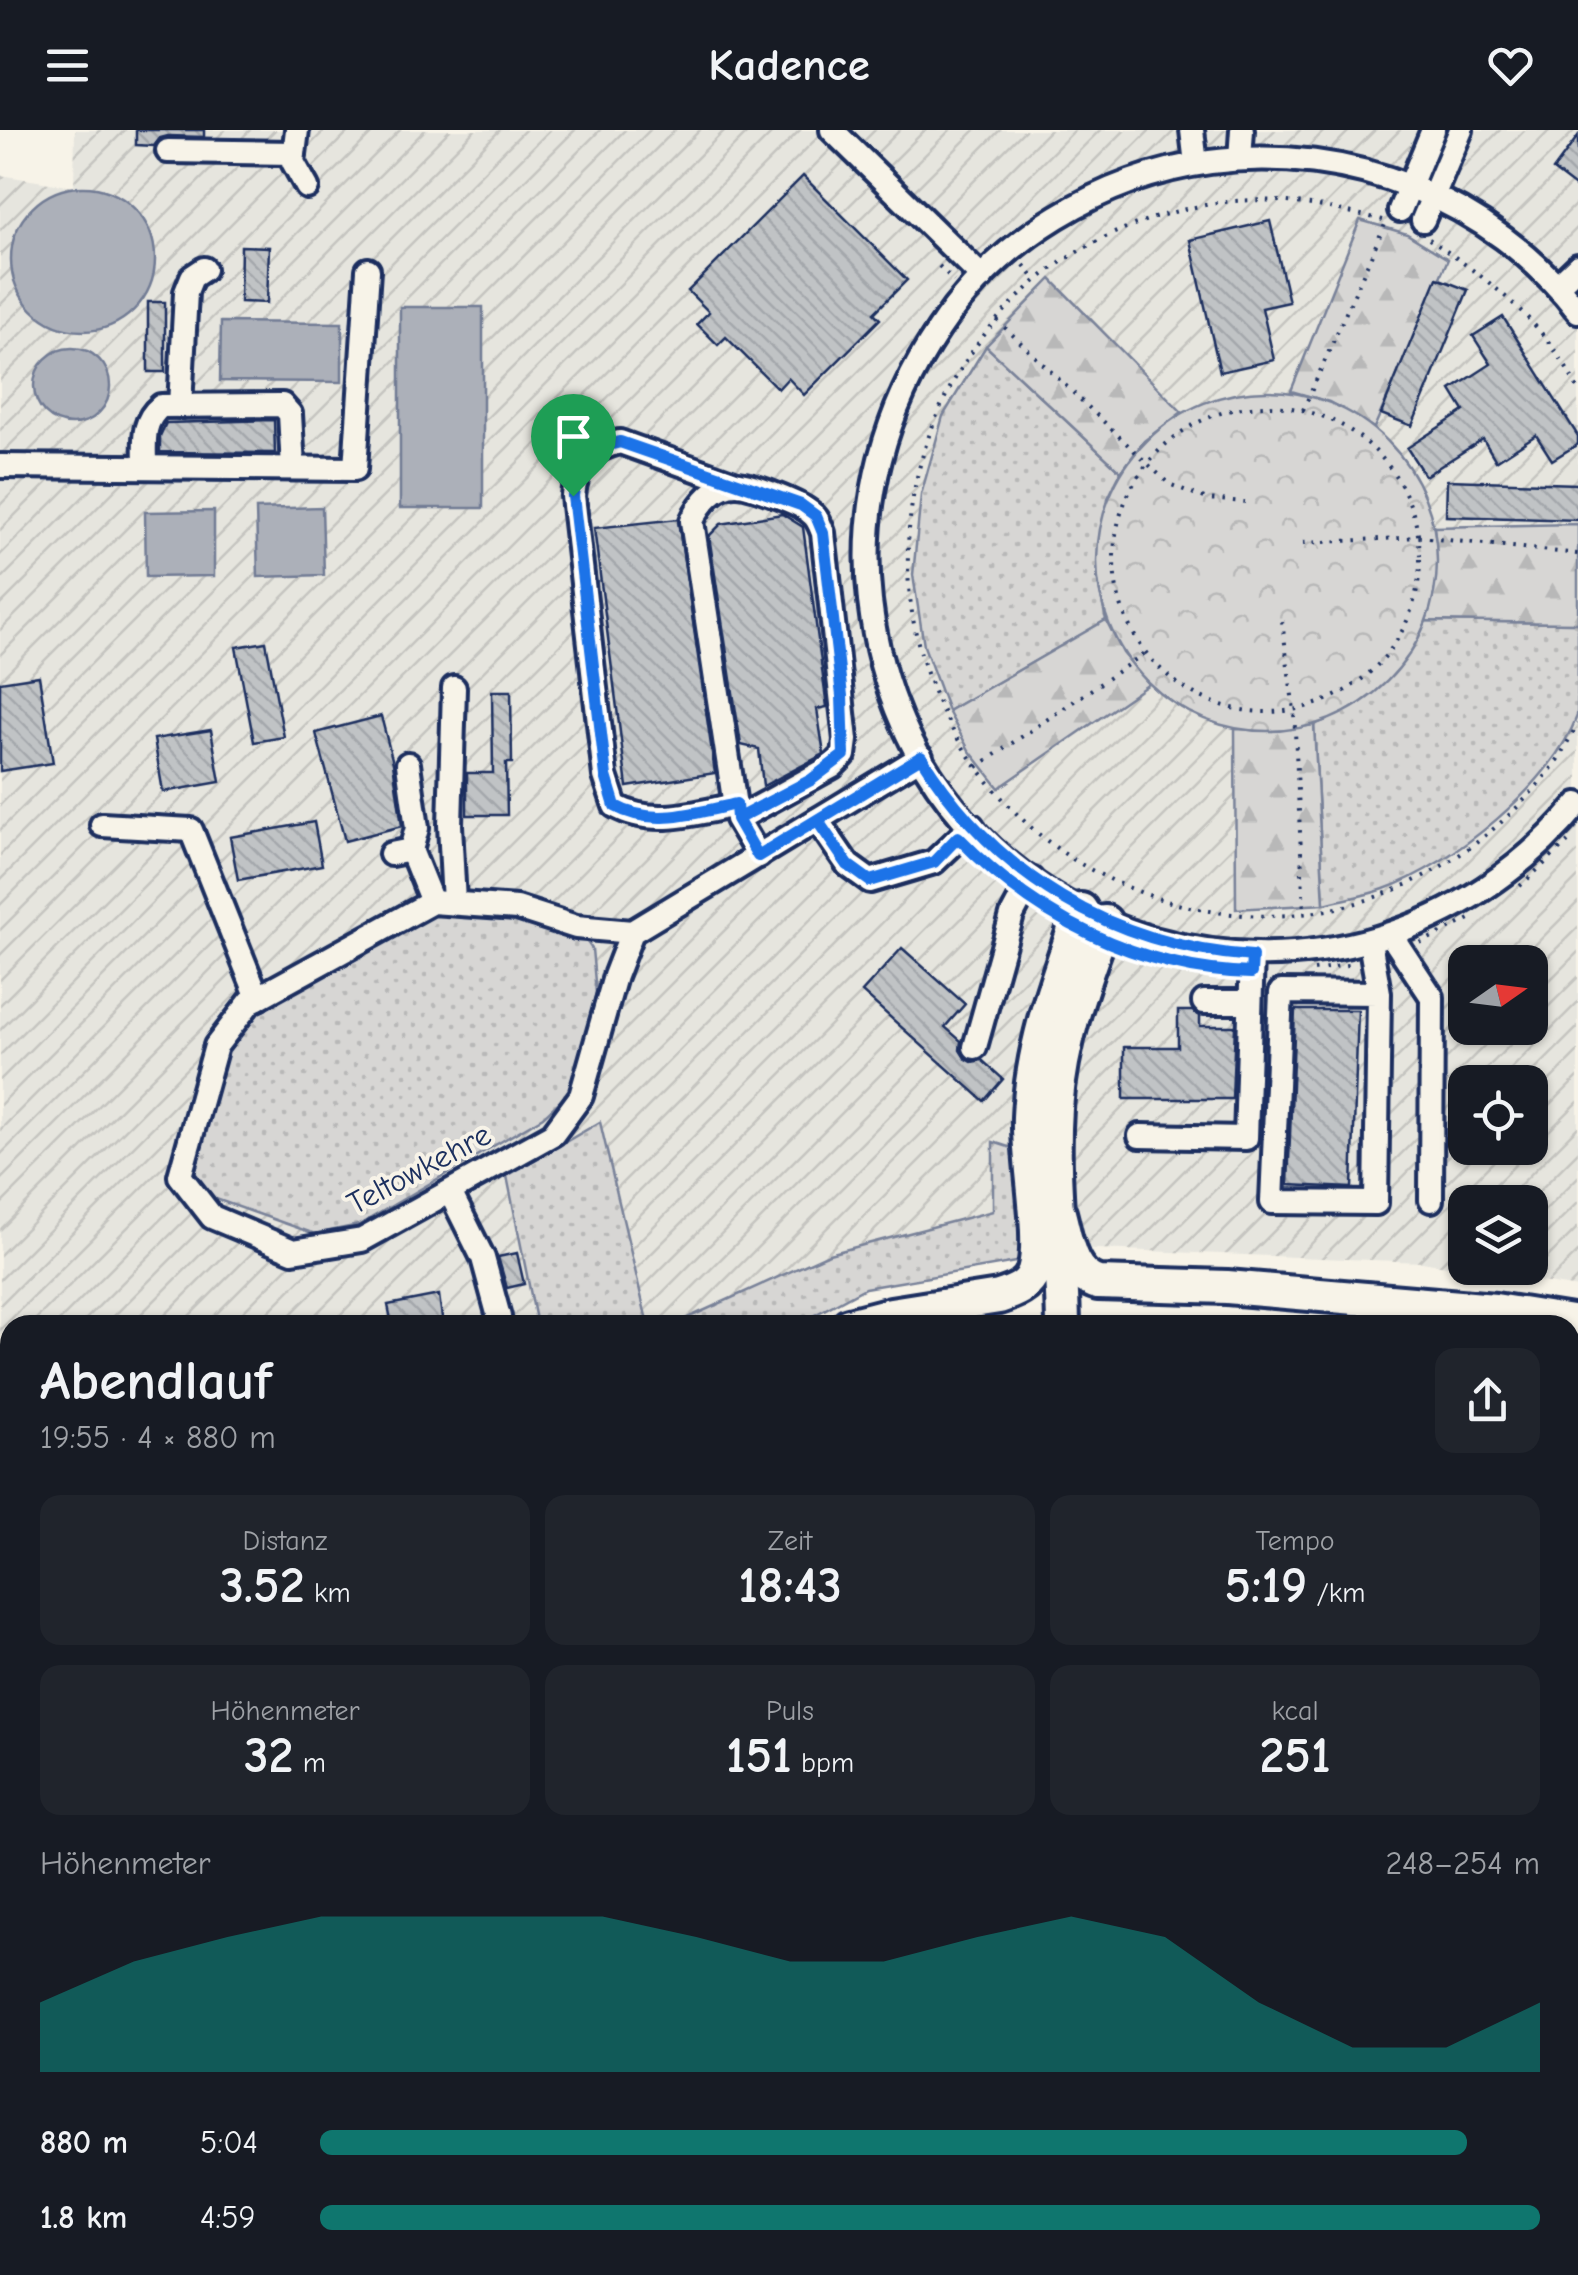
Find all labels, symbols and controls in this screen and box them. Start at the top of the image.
icon: menu [40,38,95,93]
icon: heart [1483,38,1538,93]
text: Kadence [708,39,870,91]
pin [531,394,616,497]
icon: arrive [546,409,601,464]
north arrow [1448,945,1548,1045]
map controls [1448,945,1548,1285]
button: locate [1448,1065,1548,1165]
street label: Teltowkehre [341,1116,497,1222]
button: layers [1448,1185,1548,1285]
button: share [1435,1348,1540,1453]
text: Abendlauf [40,1349,272,1413]
text: 19:55 · 4 × 880 m [40,1419,276,1456]
text: Distanz [243,1525,327,1557]
text: Zeit [768,1525,812,1557]
text: Tempo [1255,1525,1335,1557]
text: 3.52 [219,1557,305,1615]
text: 18:43 [738,1557,842,1615]
text: 5:19 [1225,1557,1307,1615]
text: km [305,1577,351,1609]
text: /km [1307,1577,1365,1609]
text: Höhenmeter [210,1695,360,1727]
text: Puls [766,1695,814,1727]
text: kcal [1271,1695,1319,1727]
text: 32 [244,1727,294,1785]
text: 151 [726,1727,792,1785]
text: 251 [1259,1727,1331,1785]
text: m [294,1747,326,1779]
text: bpm [792,1747,854,1779]
text: Höhenmeter [40,1845,210,1882]
text: 248–254 m [1386,1845,1540,1882]
text: 880 m [40,2124,128,2161]
text: 5:04 [200,2124,258,2161]
text: 1.8 km [40,2199,127,2236]
text: 4:59 [200,2199,256,2236]

